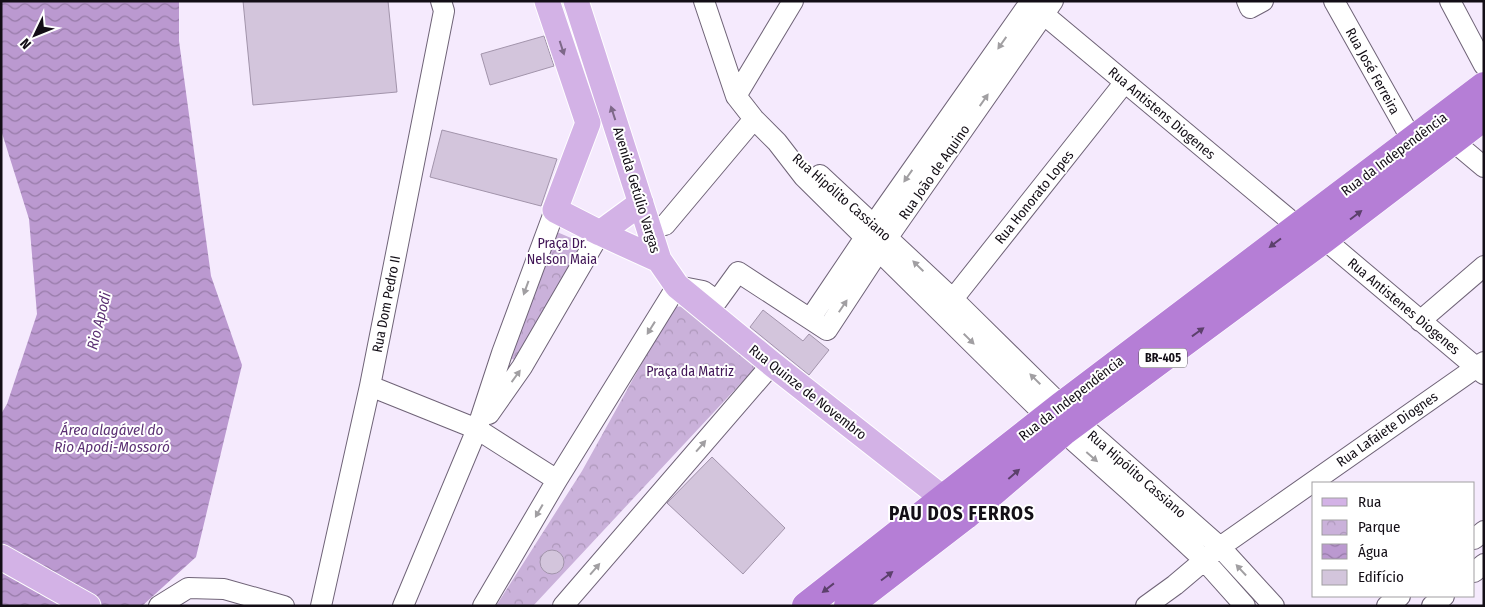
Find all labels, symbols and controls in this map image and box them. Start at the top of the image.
north arrow [10,10,60,60]
street label: Rua José Ferreira [1342,25,1403,118]
text: N [17,35,35,52]
one-way arrow [997,36,1007,50]
one-way arrow [559,40,567,55]
street label: Rua Antistens Diogenes [1105,64,1219,163]
one-way arrow [979,93,989,107]
one-way arrow [608,105,616,120]
street label: Rua da Independência [1338,109,1451,200]
street label: Rua João de Aquino [895,122,973,223]
street label: Avenida Getúlio Vargas [609,125,664,255]
street label: Rua Honorato Lopes [991,147,1077,248]
street label: Rua Hipólito Cassiano [789,150,894,245]
one-way arrow [903,169,913,183]
one-way arrow [1349,209,1362,220]
park label: Praça Dr. Nelson Maia [527,235,597,268]
one-way arrow [1269,237,1282,248]
street label: Rua Dom Pedro II [369,254,404,354]
street label: Rua Antistenes Diogenes [1344,254,1463,358]
one-way arrow [913,260,925,272]
one-way arrow [522,281,529,296]
water label: Rio Apodi [83,290,115,352]
one-way arrow [838,299,848,313]
one-way arrow [646,321,656,334]
one-way arrow [1191,327,1204,338]
one-way arrow [963,333,975,345]
street label: Rua Quinze de Novembro [746,341,870,444]
road number: BR-405 [1139,348,1187,368]
street label: Rua da Independência [1016,352,1127,445]
park label: Praça da Matriz [646,363,734,380]
one-way arrow [511,369,521,383]
one-way arrow [1029,373,1041,385]
street label: Rua Lafaiete Diognes [1333,388,1441,471]
water label: Área alagável do Rio Apodi-Mossoró [54,421,170,456]
street label: Rua Hipólito Cassiano [1084,427,1189,522]
one-way arrow [696,440,707,453]
one-way arrow [1085,451,1097,463]
one-way arrow [1007,469,1020,480]
legend [1312,482,1475,597]
text: Rua [1358,493,1381,511]
district label: PAU DOS FERROS [889,502,1035,525]
one-way arrow [534,504,543,518]
text: Parque [1358,518,1401,536]
text: Água [1358,543,1388,561]
one-way arrow [589,563,600,575]
one-way arrow [1235,564,1247,576]
text: Edifício [1358,568,1404,586]
one-way arrow [880,571,894,581]
one-way arrow [822,583,835,594]

